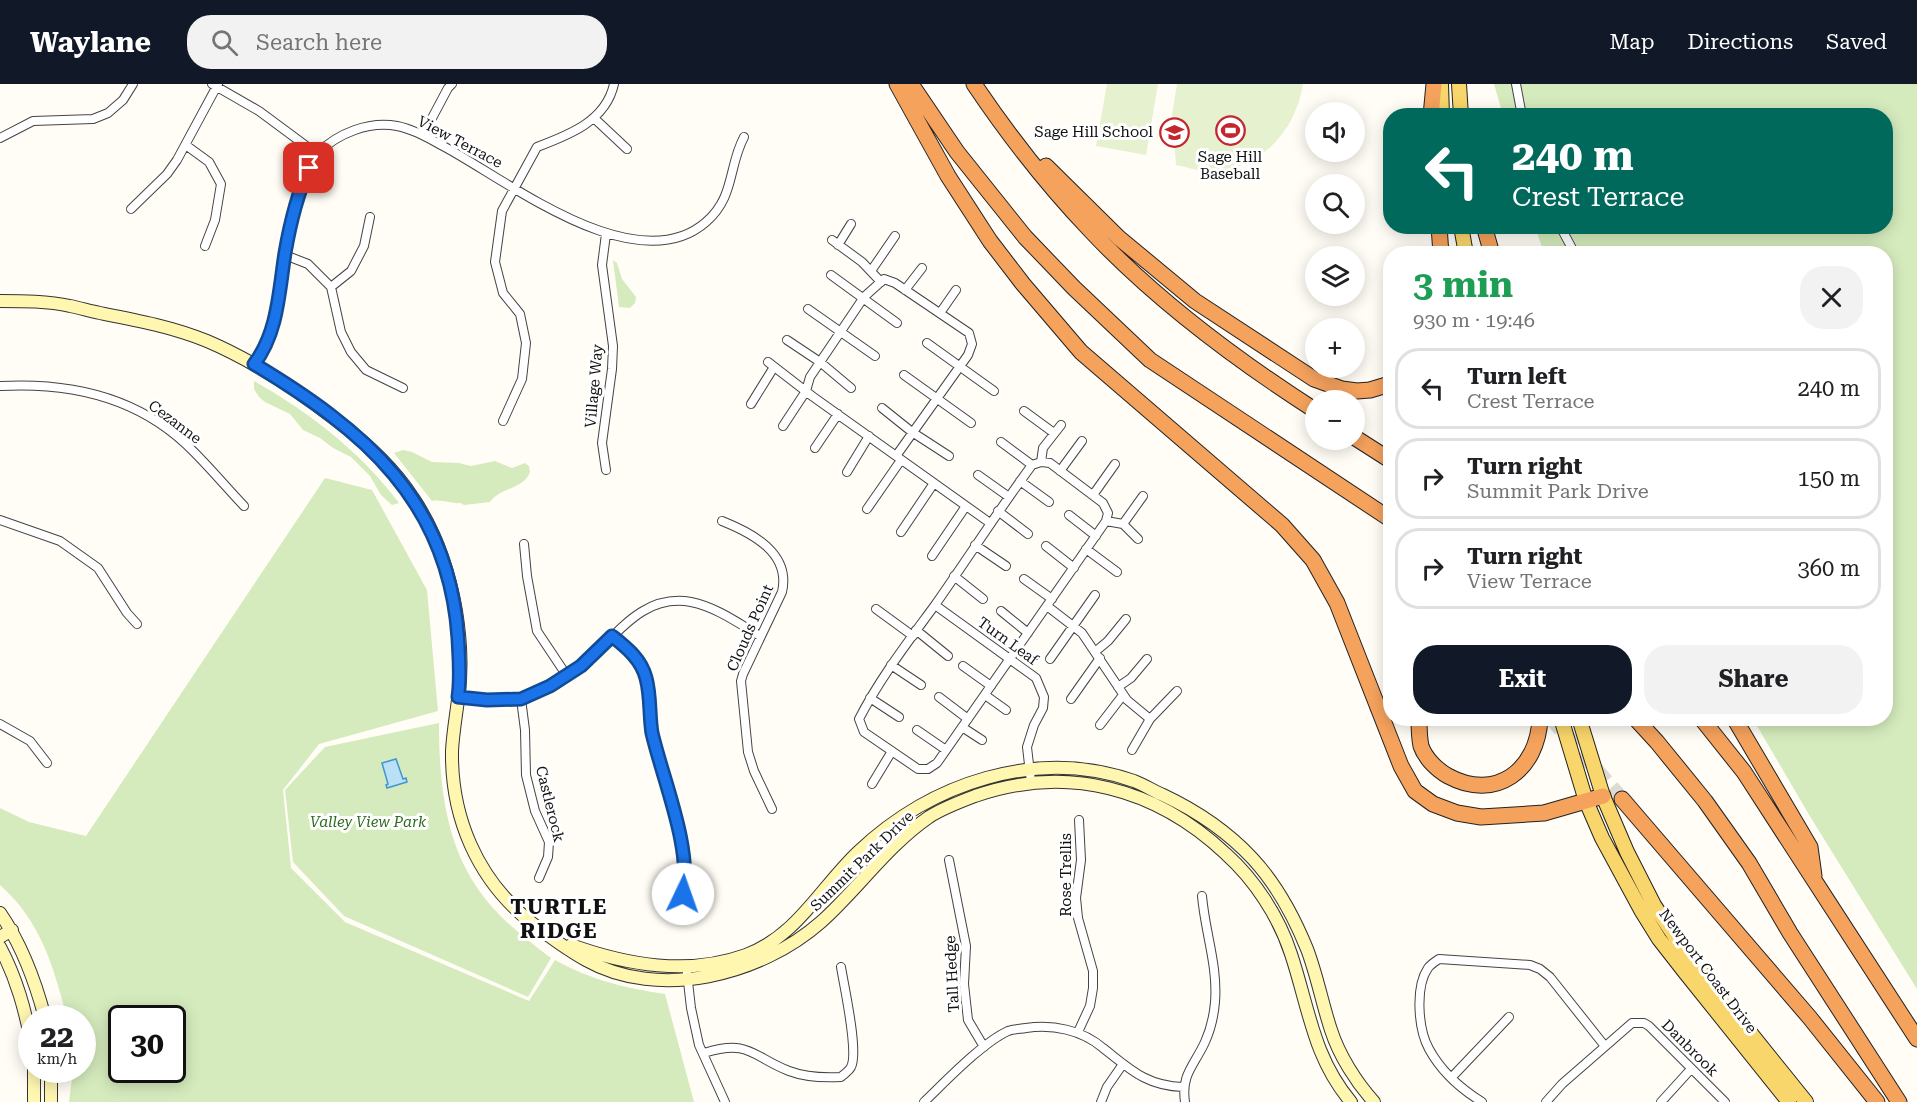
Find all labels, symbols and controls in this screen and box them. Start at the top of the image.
search box [187,15,607,69]
text: Waylane [30,26,151,59]
icon: search [208,26,241,59]
text: Search here [256,30,382,55]
text: Map [1610,30,1654,54]
text: Directions [1687,30,1793,54]
text: Saved [1826,30,1887,54]
map controls [1305,102,1365,450]
button: sound [1305,102,1365,162]
street label: View Terrace [414,112,506,172]
sports icon: Sage Hill Baseball [1214,114,1246,146]
school or university icon: Sage Hill School [1158,116,1190,148]
place label: Sage Hill School [1034,123,1153,141]
text: 240 m [1512,131,1634,180]
icon: left [1413,132,1491,210]
pin [283,142,334,193]
place label: Sage Hill Baseball [1198,148,1262,183]
icon: arrive [292,151,325,184]
button: search [1305,174,1365,234]
text: Crest Terrace [1512,181,1684,213]
button: layers [1305,246,1365,306]
text: 3 min [1413,264,1513,306]
button: close [1800,266,1863,329]
text: 930 m · 19:46 [1413,308,1535,332]
button: + [1305,318,1365,378]
street label: Village Way [581,343,607,429]
text: Turn left [1467,364,1567,389]
icon: left [1416,372,1449,405]
text: 240 m [1797,376,1860,401]
text: Crest Terrace [1467,389,1595,413]
button: − [1305,390,1365,450]
street label: Cezanne [145,396,205,448]
text: Turn right [1467,454,1582,479]
icon: right [1416,462,1449,495]
text: 150 m [1797,466,1860,491]
text: Summit Park Drive [1467,479,1649,503]
text: Turn right [1467,544,1582,569]
icon: right [1416,552,1449,585]
text: 360 m [1797,556,1860,581]
text: View Terrace [1467,569,1592,593]
street label: Clouds Point [723,581,777,674]
street label: Turn Leaf [974,613,1043,670]
button: Exit [1413,645,1632,714]
button: Share [1644,645,1863,714]
street label: Castlerock [532,764,568,844]
street label: Summit Park Drive [807,807,917,915]
park label: Valley View Park [310,813,427,831]
street label: Rose Trellis [1057,833,1075,917]
position arrow [651,862,715,926]
district label: TURTLE RIDGE [510,895,608,943]
street label: Newport Coast Drive [1655,905,1761,1037]
street label: Tall Hedge [941,935,963,1013]
speed limit sign: 30 [108,1005,186,1083]
street label: Danbrook [1658,1016,1722,1080]
text: 22 [40,1019,74,1054]
text: km/h [37,1050,77,1068]

